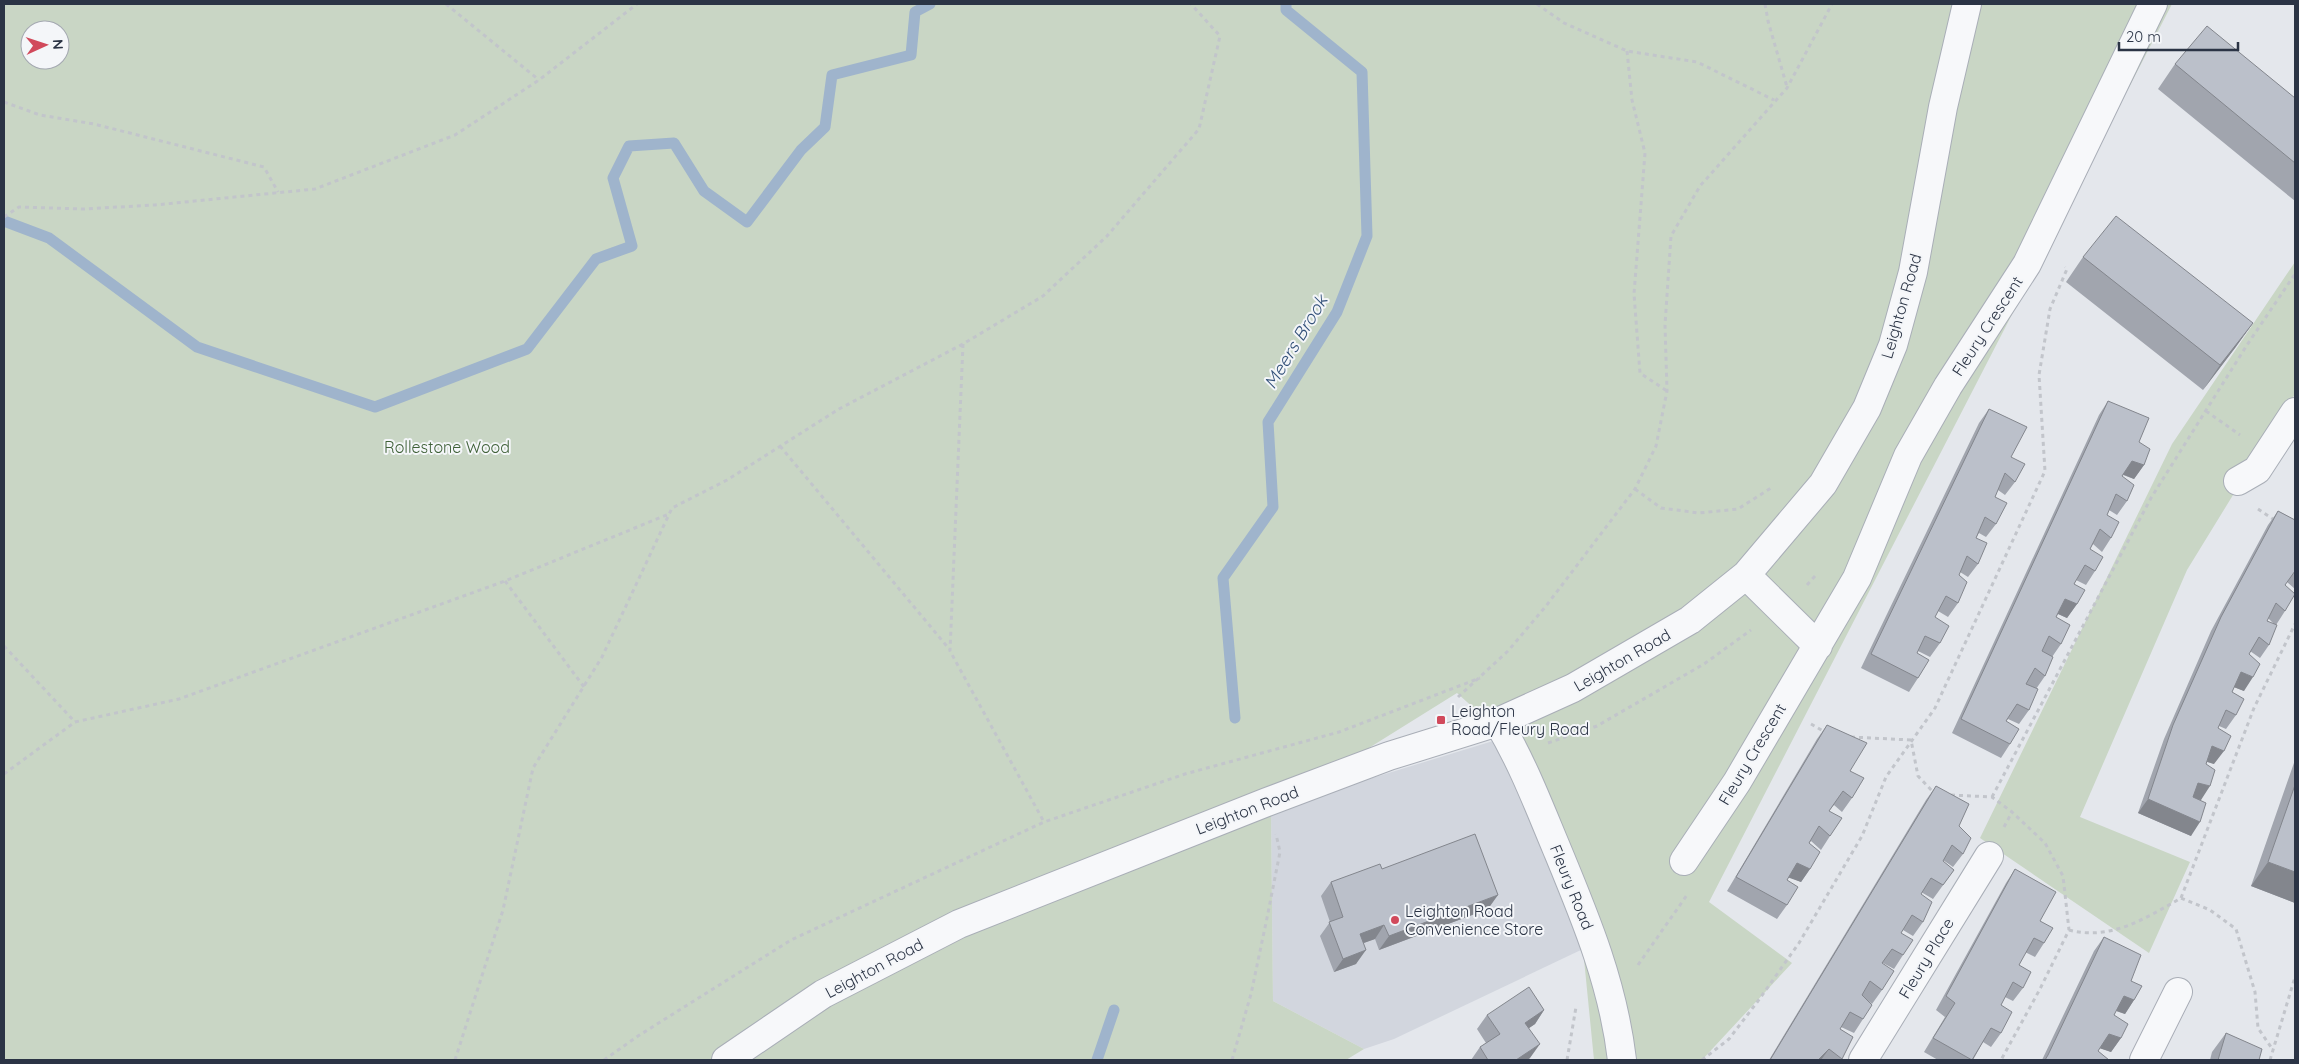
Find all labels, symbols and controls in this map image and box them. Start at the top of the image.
north arrow [20,20,70,70]
scale bar [2119,20,2238,52]
text: 20 m [2126,27,2161,46]
text: N [49,39,67,50]
street label: Leighton Road [1876,251,1926,361]
street label: Fleury Crescent [1947,272,2027,380]
water label: Meers Brook [1259,290,1333,393]
park label: Rollestone Wood [384,437,510,457]
street label: Leighton Road [1570,624,1674,696]
street label: Fleury Crescent [1714,700,1790,808]
place label: Leighton Road/Fleury Road [1451,701,1589,739]
marker: Leighton Road/Fleury Road [1435,714,1447,726]
street label: Leighton Road [1193,781,1301,839]
street label: Fleury Road [1546,842,1598,932]
place label: Leighton Road Convenience Store [1405,901,1543,939]
marker: Leighton Road Convenience Store [1389,914,1401,926]
street label: Fleury Place [1894,914,1958,1002]
street label: Leighton Road [821,934,927,1002]

